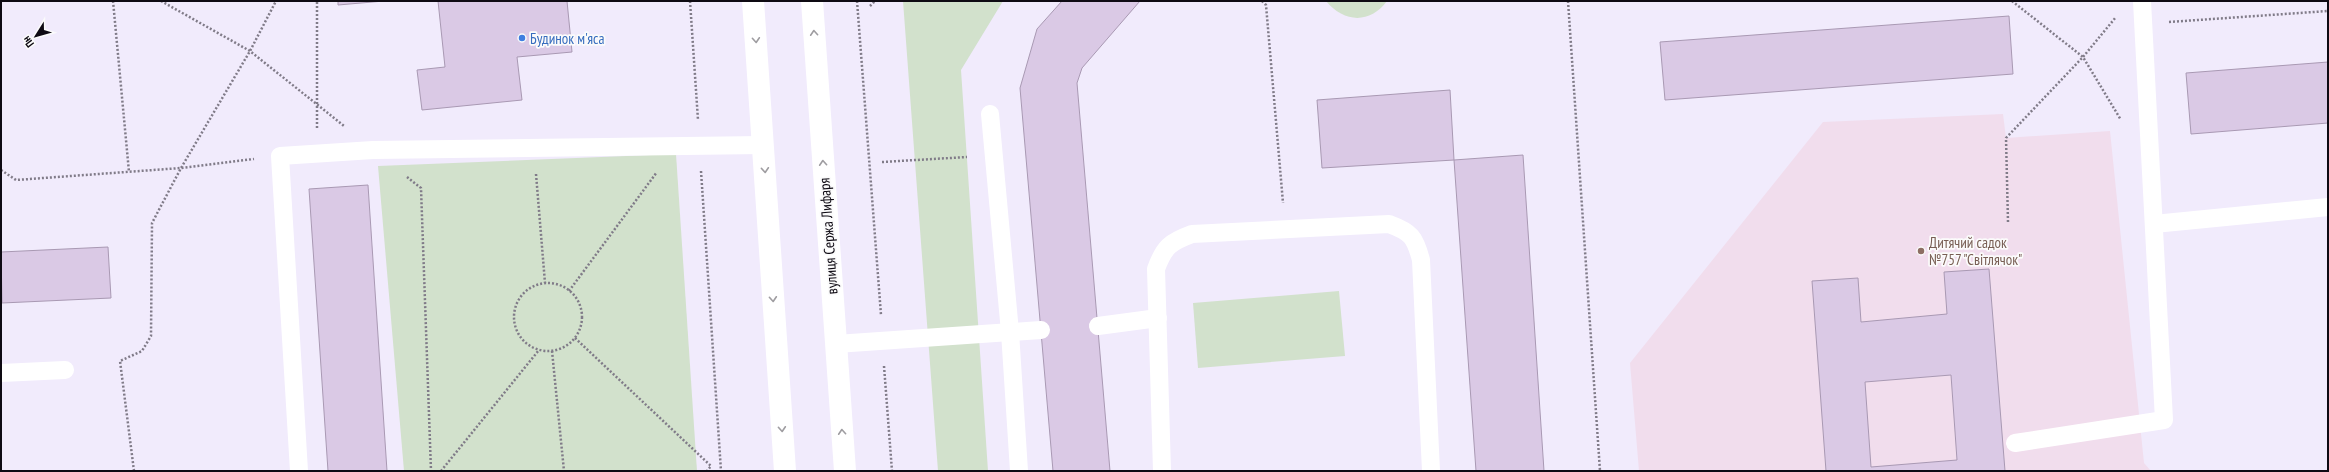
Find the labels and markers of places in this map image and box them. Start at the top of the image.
place label: Будинок м'яса [530,29,604,48]
marker: Будинок м'яса [517,33,527,43]
place label: Дитячий садок №757 "Світлячок" [1929,233,2022,269]
marker: Дитячий садок №757 "Світлячок" [1916,246,1926,256]

